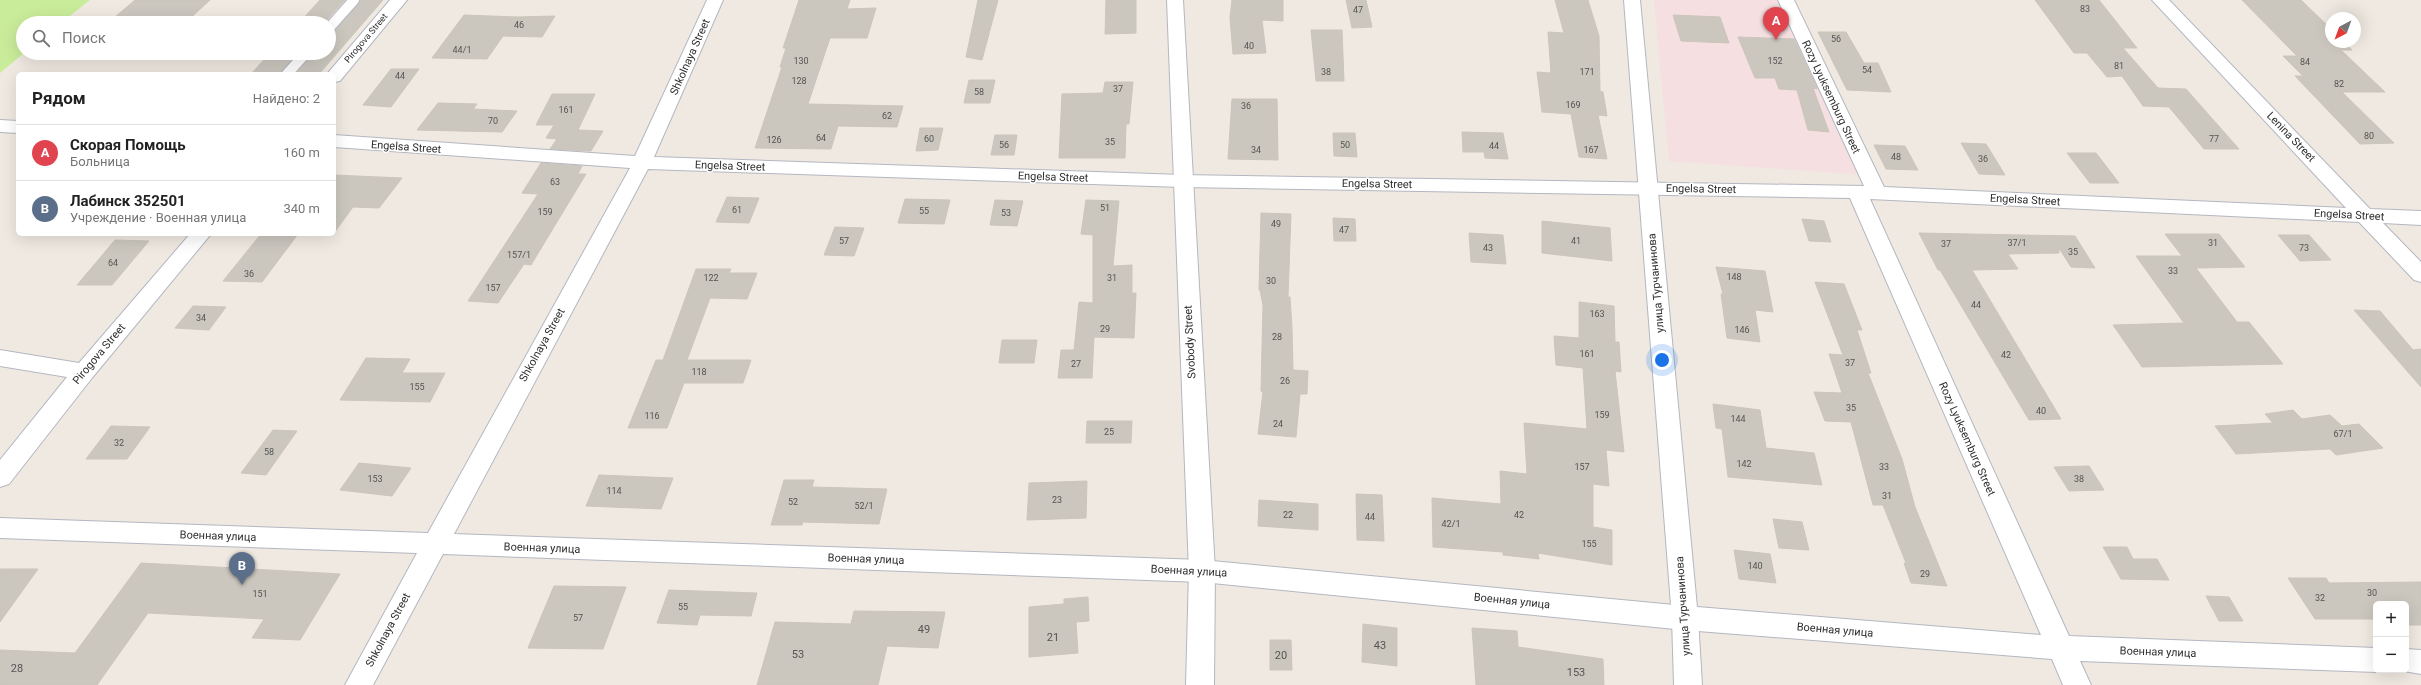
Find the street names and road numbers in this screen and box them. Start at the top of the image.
street label: Pirogova Street [342,11,390,65]
street label: Shkolnaya Street [667,17,713,97]
street label: Rozy Lyuksemburg Street [1799,38,1863,156]
street label: Lenina Street [2264,109,2318,165]
street label: Engelsa Street [370,138,442,156]
street label: Engelsa Street [695,158,766,174]
street label: Engelsa Street [1018,169,1089,185]
street label: Engelsa Street [1342,177,1413,191]
street label: Engelsa Street [1666,182,1737,196]
street label: Engelsa Street [1989,192,2061,208]
street label: Engelsa Street [2313,207,2385,223]
street label: улица Турчанинова [1645,233,1667,333]
street label: Svobody Street [1182,304,1198,379]
street label: Shkolnaya Street [516,306,568,384]
street label: Pirogova Street [70,321,128,387]
street label: Rozy Lyuksemburg Street [1936,380,1998,498]
street label: Военная улица [179,528,257,544]
street label: Военная улица [503,540,581,556]
street label: Военная улица [827,551,905,567]
street label: улица Турчанинова [1673,556,1693,656]
street label: Военная улица [1150,563,1228,579]
street label: Shkolnaya Street [363,590,413,669]
street label: Военная улица [1473,591,1551,611]
street label: Военная улица [1796,620,1874,640]
street label: Военная улица [2119,644,2197,660]

